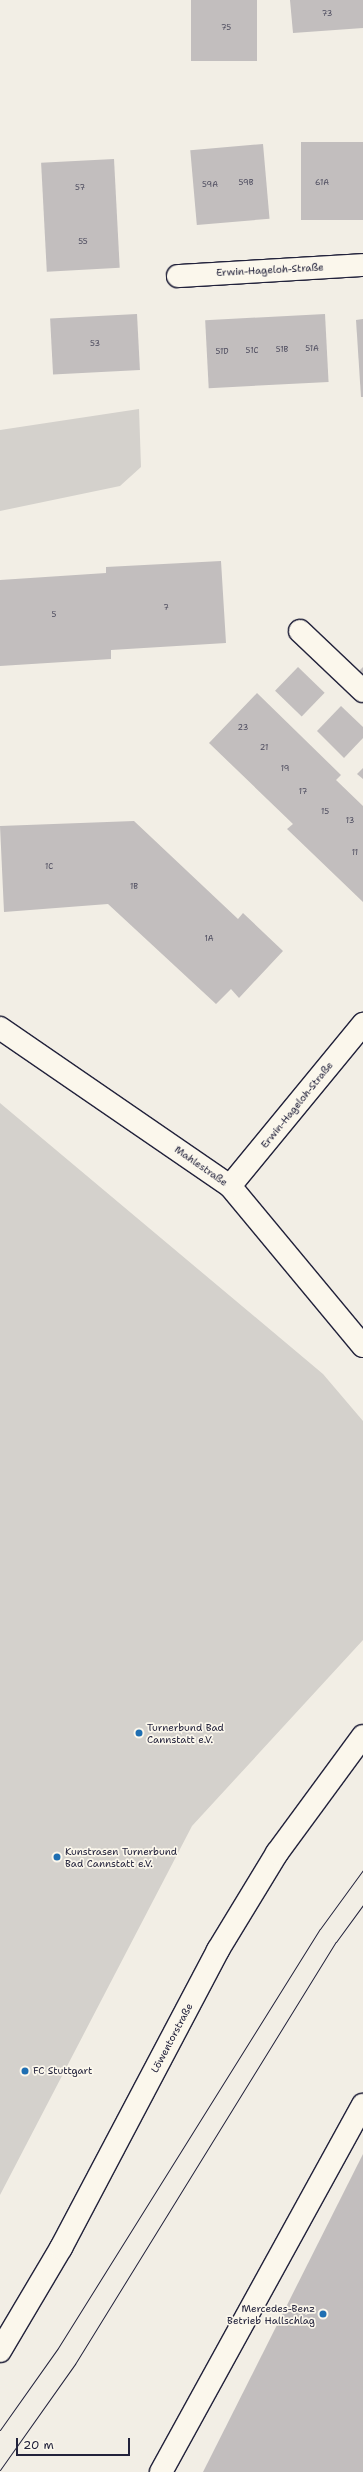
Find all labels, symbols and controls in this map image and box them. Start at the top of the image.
house number: 73 [322,9,332,19]
house number: 75 [221,23,231,33]
house number: 59B [239,178,253,188]
house number: 61A [315,178,329,188]
house number: 59A [202,180,218,190]
house number: 57 [75,183,85,193]
house number: 55 [78,237,88,247]
street label: Erwin-Hageloh-Straße [216,261,324,279]
house number: 53 [90,339,100,349]
house number: 51A [305,344,319,354]
house number: 51B [276,345,288,355]
house number: 51C [246,346,258,356]
house number: 51D [215,347,229,357]
house number: 7 [163,603,169,613]
house number: 5 [52,610,56,620]
house number: 23 [238,723,248,733]
house number: 21 [260,743,268,753]
house number: 19 [281,764,289,774]
house number: 17 [299,787,307,797]
house number: 15 [321,807,329,817]
house number: 13 [346,816,354,826]
house number: 11 [352,848,358,858]
house number: 1C [45,862,53,872]
house number: 1B [130,882,138,892]
house number: 1A [205,934,213,944]
street label: Erwin-Hageloh-Straße [258,1059,336,1151]
street label: Mahlestraße [172,1143,230,1189]
place label: Turnerbund Bad Cannstatt e.V. [147,1721,224,1744]
marker: Turnerbund Bad Cannstatt e.V. [134,1728,144,1738]
place label: Kunstrasen Turnerbund Bad Cannstatt e.V. [65,1845,177,1868]
marker: Kunstrasen Turnerbund Bad Cannstatt e.V. [52,1852,62,1862]
street label: Löwentorstraße [149,2001,195,2075]
place label: FC Stuttgart [33,2065,92,2077]
marker: FC Stuttgart [20,2066,30,2076]
place label: Mercedes-Benz Betrieb Hallschlag [227,2302,315,2326]
marker: Mercedes-Benz Betrieb Hallschlag [318,2309,328,2319]
scale bar [18,2430,132,2456]
text: 20 m [23,2437,54,2453]

